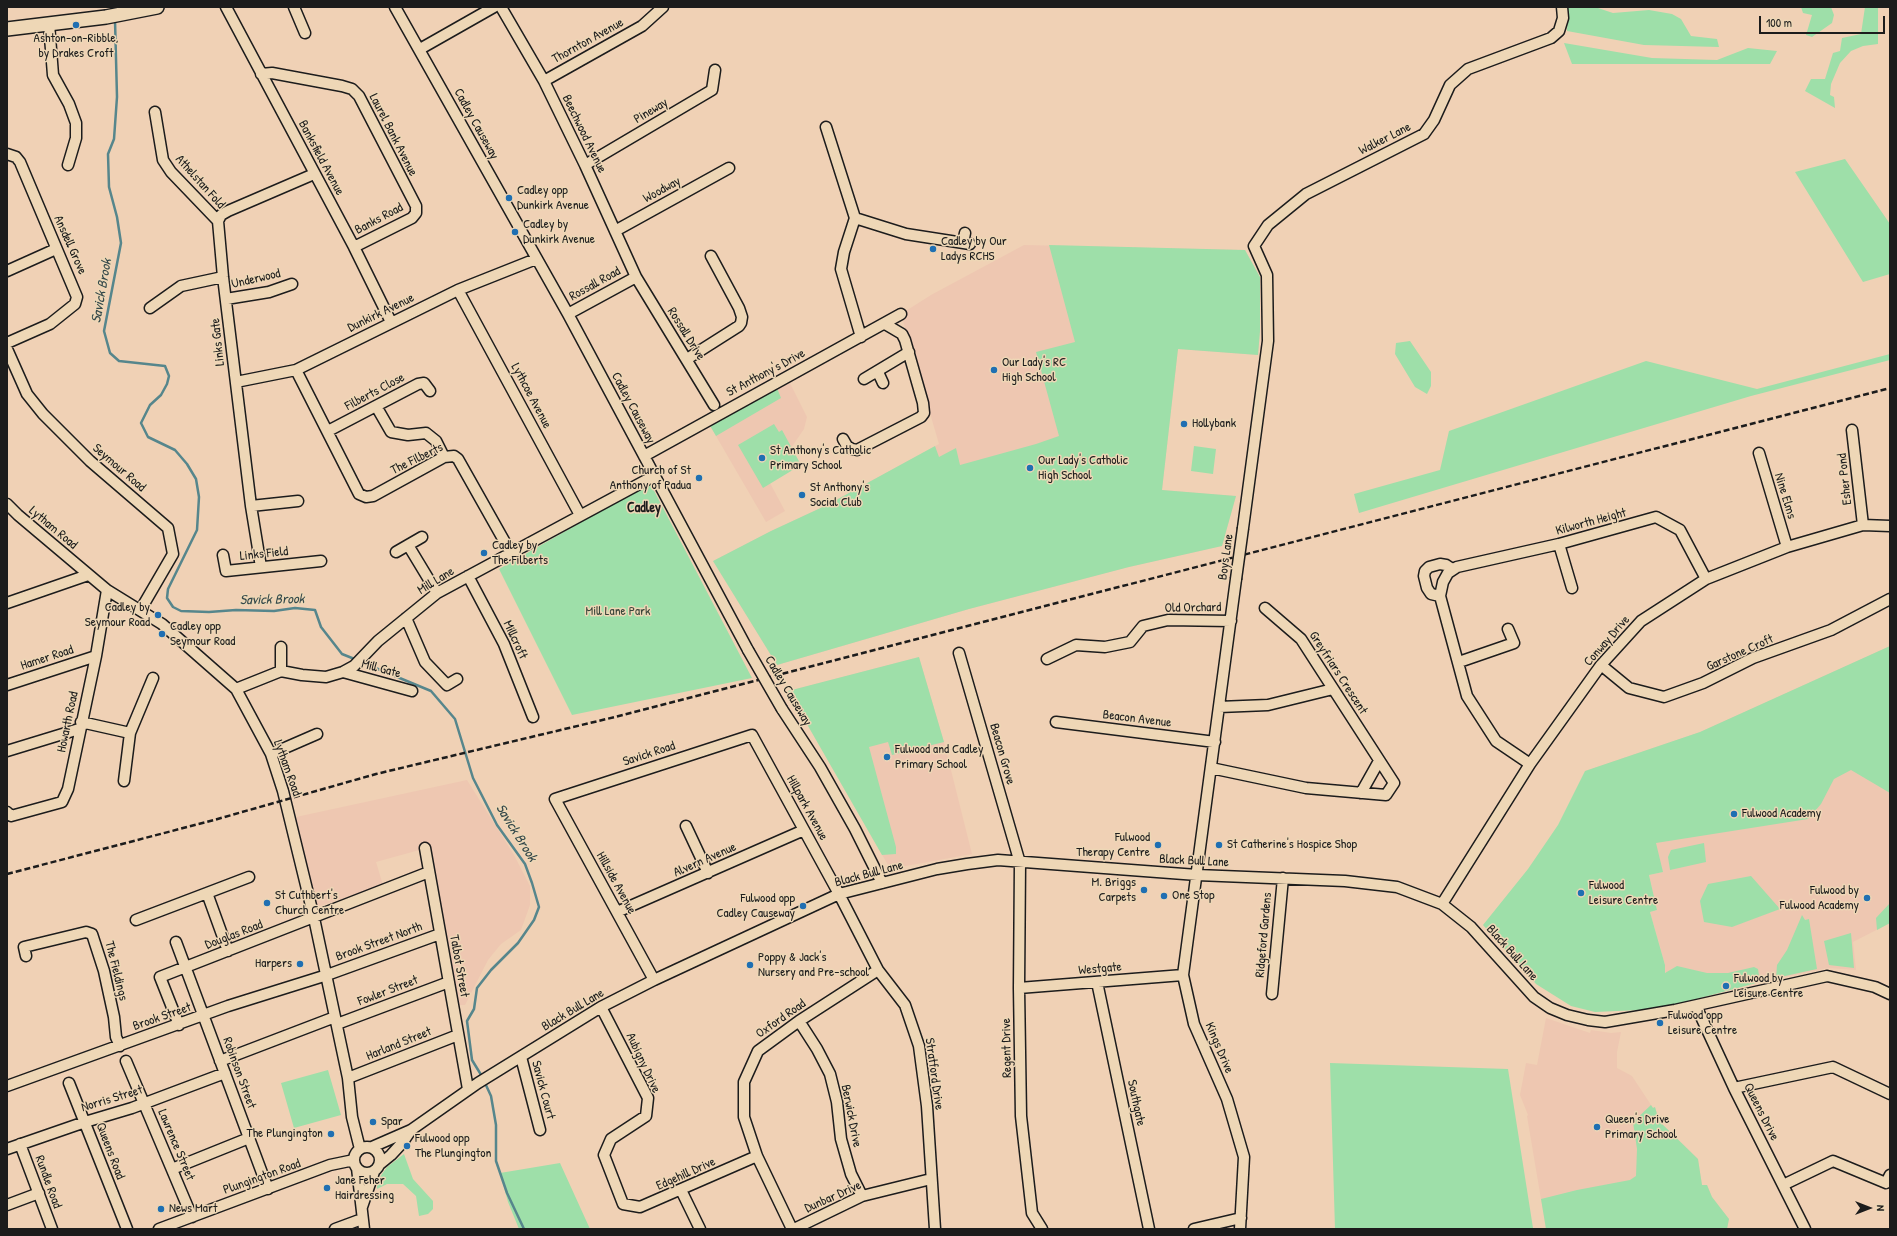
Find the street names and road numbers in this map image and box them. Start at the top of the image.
street label: Thornton Avenue [550,15,626,67]
street label: Cadley Causeway [450,86,502,162]
street label: Laurel Bank Avenue [365,91,421,179]
street label: Beechwood Avenue [558,92,610,176]
street label: Pineway [631,95,671,127]
street label: Banksfield Avenue [295,118,347,198]
street label: Walker Lane [1356,119,1414,159]
street label: Athelstan Fold [172,152,228,212]
street label: Woodway [641,173,683,207]
street label: Banks Road [352,200,406,238]
street label: Ansdell Grove [50,213,90,277]
street label: Rossall Road [567,264,623,304]
street label: Underwood [230,266,282,292]
street label: Dunkirk Avenue [345,290,417,336]
street label: Rossall Drive [664,305,708,363]
street label: Links Gate [208,317,228,367]
street label: St Anthony's Drive [724,346,808,400]
street label: Lythcoe Avenue [507,361,555,431]
street label: Filberts Close [343,370,407,414]
street label: Cadley Causeway [608,370,658,446]
street label: The Filberts [388,440,446,478]
street label: Seymour Road [89,441,149,495]
street label: Esher Pond [1835,452,1855,506]
street label: Nine Elms [1771,471,1799,521]
street label: Lytham Road [26,503,80,553]
street label: Kilworth Height [1554,505,1628,539]
street label: Boys Lane [1215,533,1237,581]
street label: Links Field [239,544,289,564]
street label: Mill Lane [415,564,457,598]
street label: Old Orchard [1165,600,1221,616]
street label: Conway Drive [1581,612,1633,670]
street label: Millcroft [499,618,531,662]
street label: Greyfriars Crescent [1305,629,1371,717]
street label: Garstone Croft [1704,631,1776,675]
street label: Hamer Road [19,642,75,674]
street label: Cadley Causeway [761,653,815,729]
street label: Mill Gate [360,656,402,682]
street label: Howarth Road [54,690,82,754]
street label: Beacon Avenue [1102,707,1172,731]
street label: Beacon Grove [986,722,1018,786]
street label: Lytham Road [270,738,304,798]
street label: Savick Road [621,738,677,770]
street label: Hillpark Avenue [783,773,831,843]
street label: Alvern Avenue [671,839,739,881]
street label: Hillside Avenue [593,849,639,917]
street label: Black Bull Lane [1159,851,1229,871]
street label: Black Bull Lane [833,857,905,891]
street label: Ridgeford Gardens [1253,892,1275,978]
street label: Douglas Road [203,917,265,953]
street label: Brook Street North [334,919,424,965]
street label: Black Bull Lane [1483,922,1541,984]
street label: Talbot Street [446,934,472,998]
street label: The Fieldings [101,940,131,1002]
street label: Westgate [1078,959,1122,979]
street label: Fowler Street [356,972,420,1010]
street label: Black Bull Lane [539,985,607,1035]
street label: Oxford Road [753,996,809,1042]
street label: Brook Street [131,1000,193,1034]
street label: Regent Drive [999,1018,1015,1078]
street label: Kings Drive [1201,1020,1237,1076]
street label: Harland Street [364,1024,434,1064]
street label: Aubigny Drive [622,1031,664,1095]
street label: Robinson Street [219,1035,259,1111]
street label: Stratford Drive [921,1037,947,1111]
street label: Savick Court [528,1059,558,1121]
street label: Southgate [1123,1078,1149,1128]
street label: Queens Drive [1740,1081,1782,1143]
street label: Norris Street [79,1082,145,1116]
street label: Berwick Drive [837,1083,865,1149]
street label: Lawrence Street [154,1107,198,1183]
street label: Queens Road [92,1121,128,1181]
street label: Rundle Road [31,1154,65,1210]
street label: Edgehill Drive [654,1154,718,1194]
street label: Plungington Road [221,1156,303,1198]
street label: Dunbar Drive [802,1178,864,1216]

